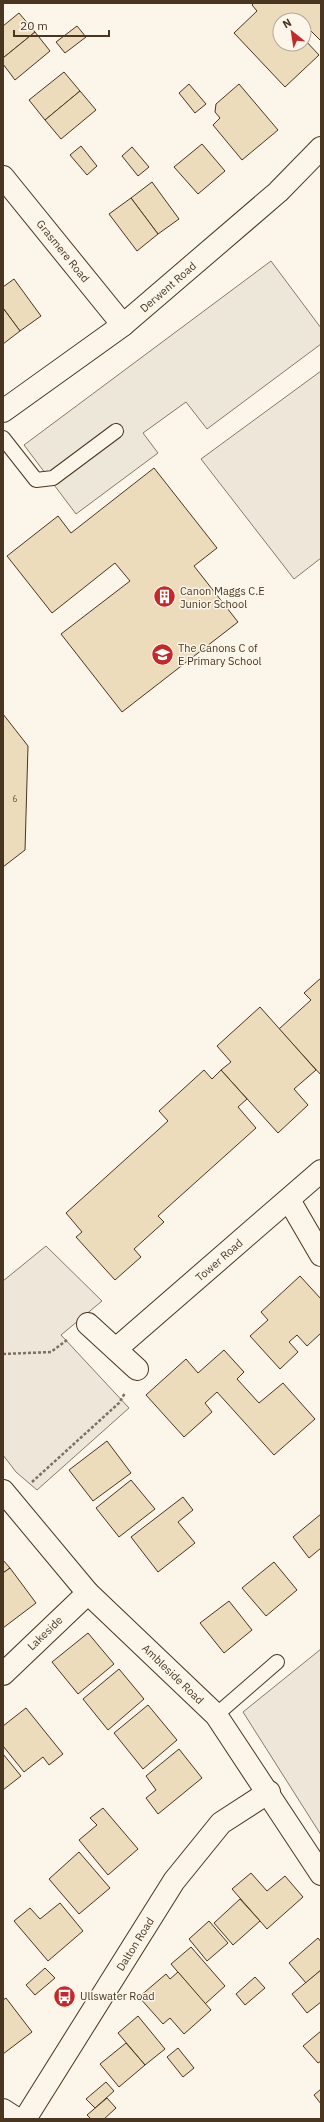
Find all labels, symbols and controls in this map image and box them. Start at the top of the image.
scale bar [14,12,109,38]
north arrow [272,12,312,52]
text: N [280,15,294,31]
text: 20 m [20,18,48,33]
street label: Grasmere Road [34,217,92,285]
street label: Derwent Road [137,259,199,315]
building icon: Canon Maggs C.E Junior School [151,584,177,610]
place label: Canon Maggs C.E Junior School [180,584,265,611]
school or university icon: The Canons C of E Primary School [149,641,175,667]
place label: The Canons C of E Primary School [178,641,262,668]
house number: 6 [12,793,18,804]
street label: Tower Road [193,1236,245,1284]
street label: Lakeside [24,1613,66,1653]
street label: Ambleside Road [139,1641,207,1707]
street label: Dalton Road [113,1915,157,1973]
bus stop icon: Ullswater Road [51,1983,77,2009]
place label: Ullswater Road [80,1989,155,2003]

